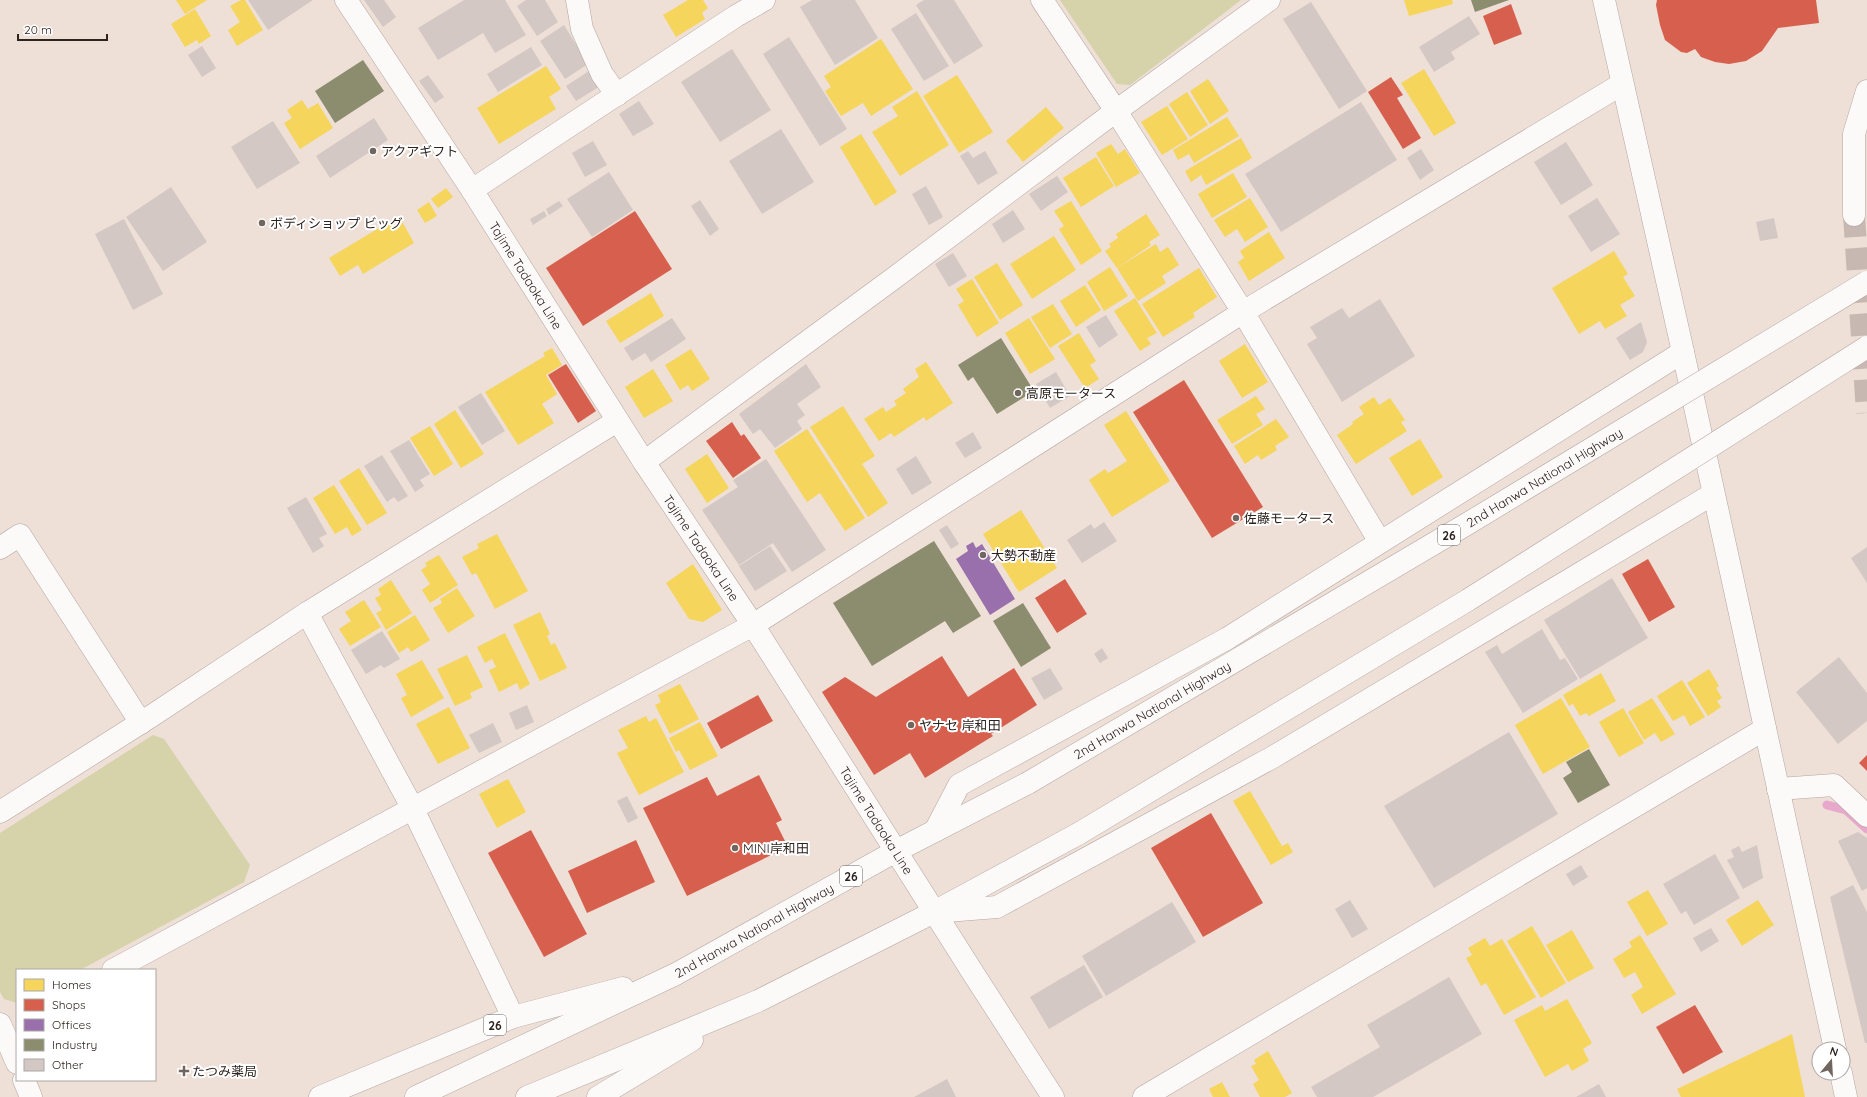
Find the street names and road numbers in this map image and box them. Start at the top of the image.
street label: Tajime Tadaoka Line [486,218,566,332]
street label: 2nd Hanwa National Highway [1463,424,1625,531]
street label: Tajime Tadaoka Line [660,492,743,604]
road number: 26 [1438,525,1460,545]
street label: 2nd Hanwa National Highway [1071,657,1233,762]
street label: Tajime Tadaoka Line [836,763,917,877]
road number: 26 [840,866,862,886]
street label: 2nd Hanwa National Highway [672,880,836,981]
road number: 26 [484,1015,506,1035]

